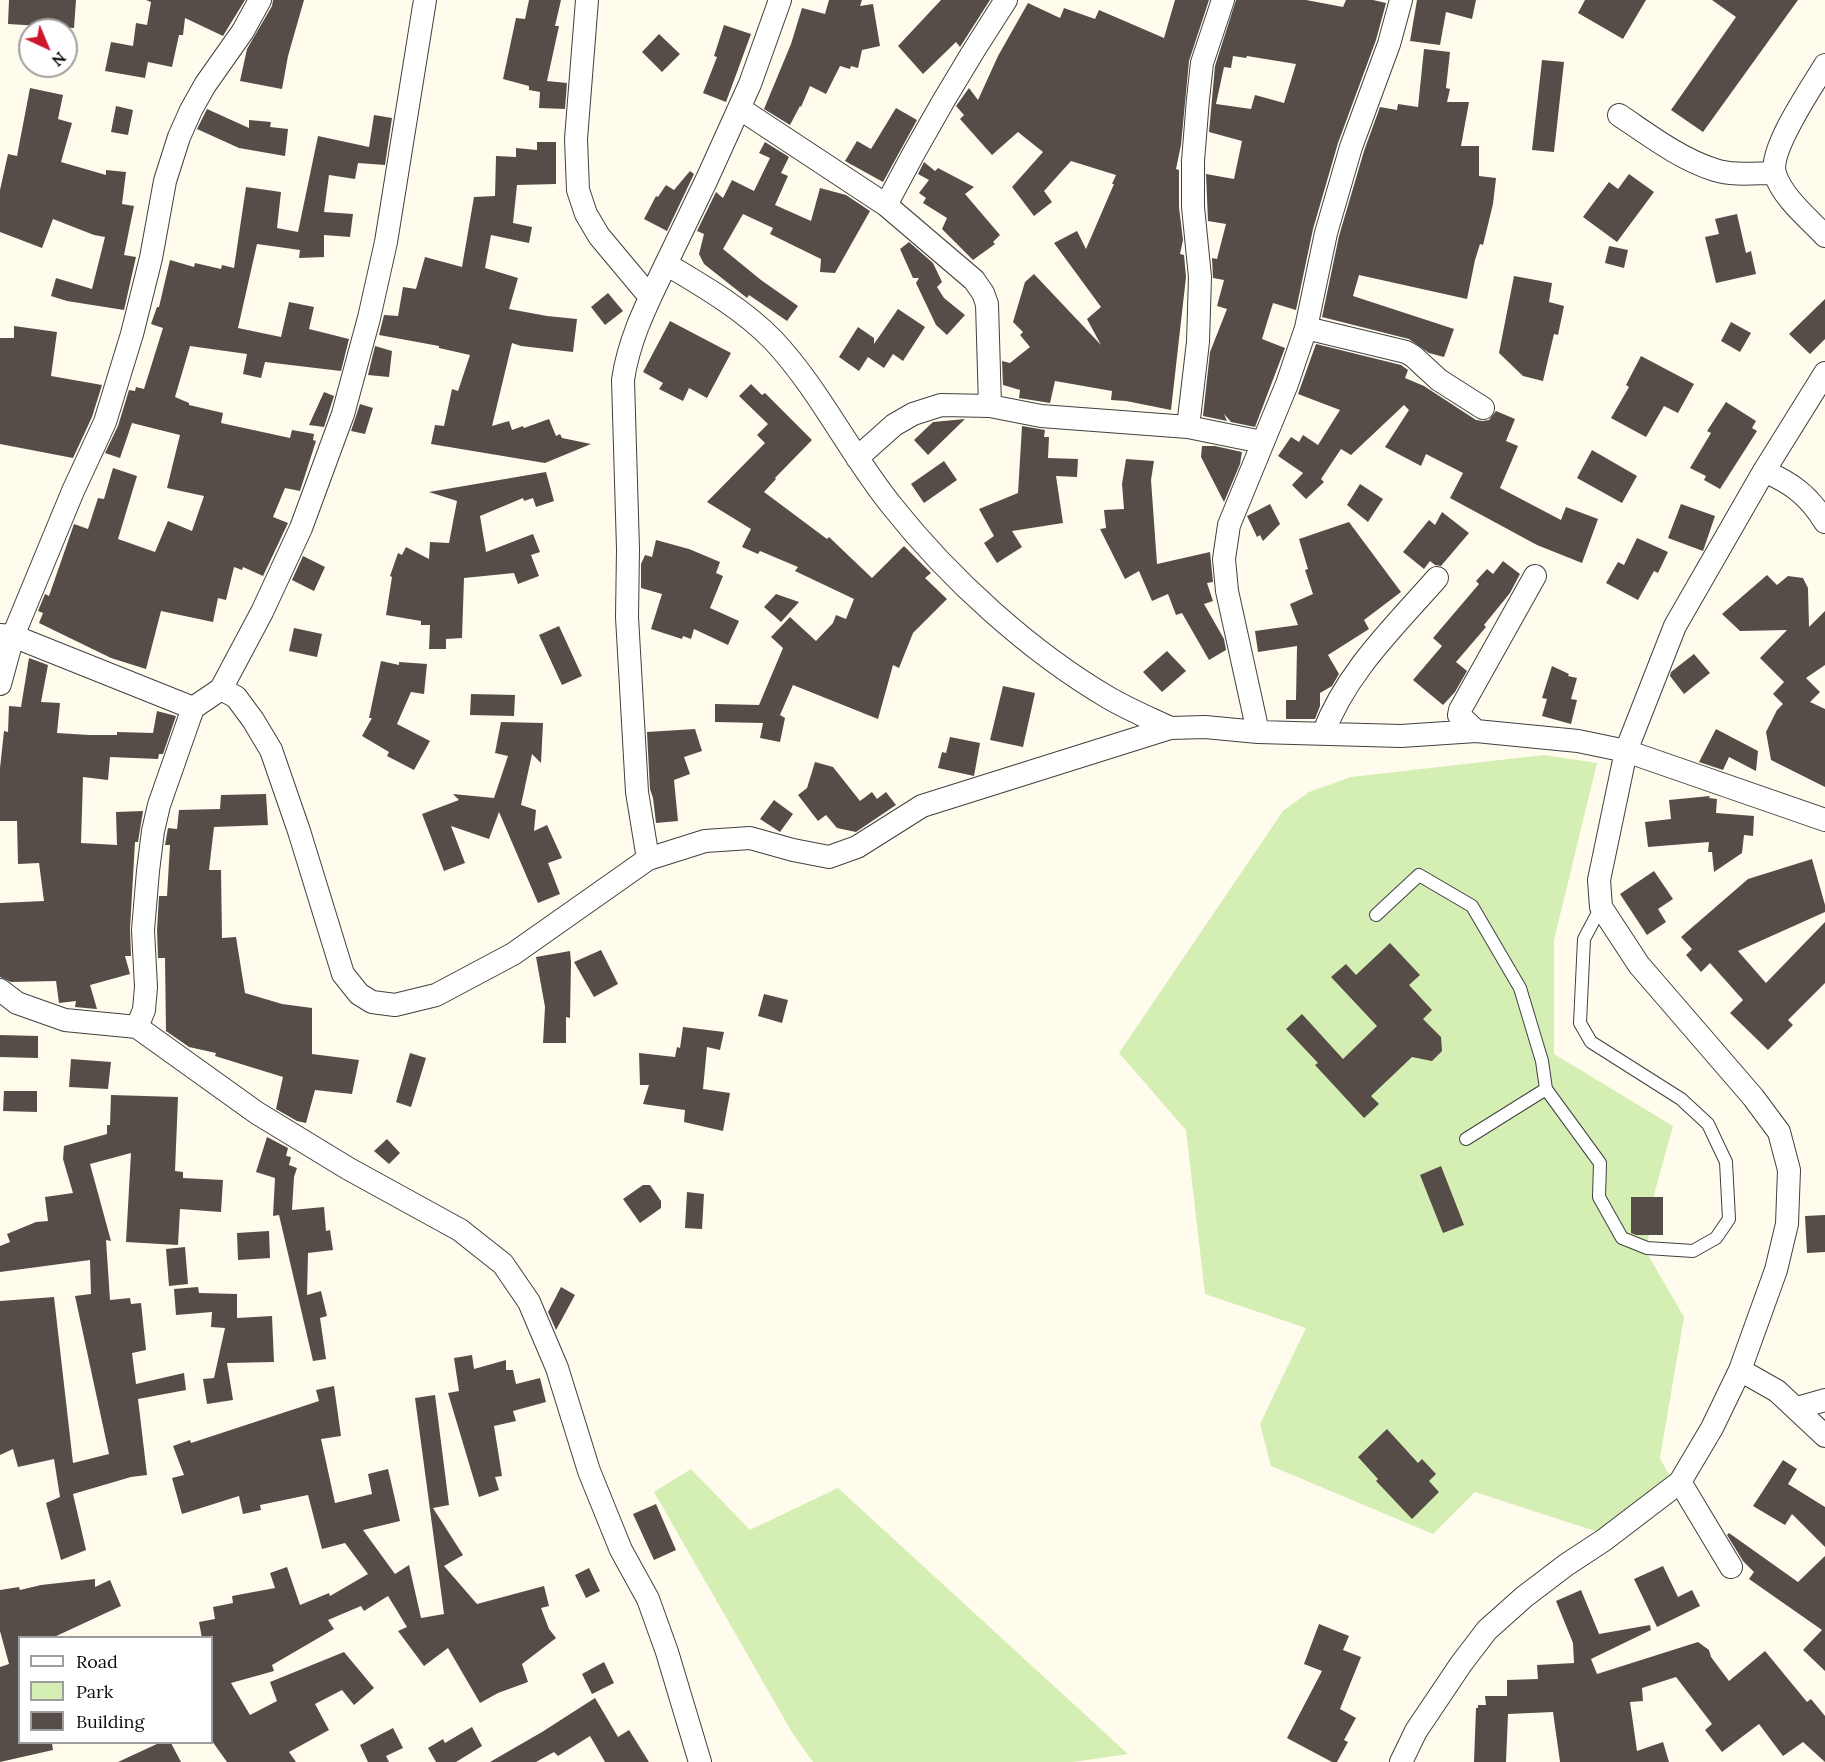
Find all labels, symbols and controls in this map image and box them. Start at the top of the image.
north arrow [18,18,78,78]
text: N [48,48,71,71]
legend [18,1636,213,1744]
text: Road [76,1650,118,1673]
text: Park [76,1680,113,1703]
text: Building [76,1710,144,1733]

